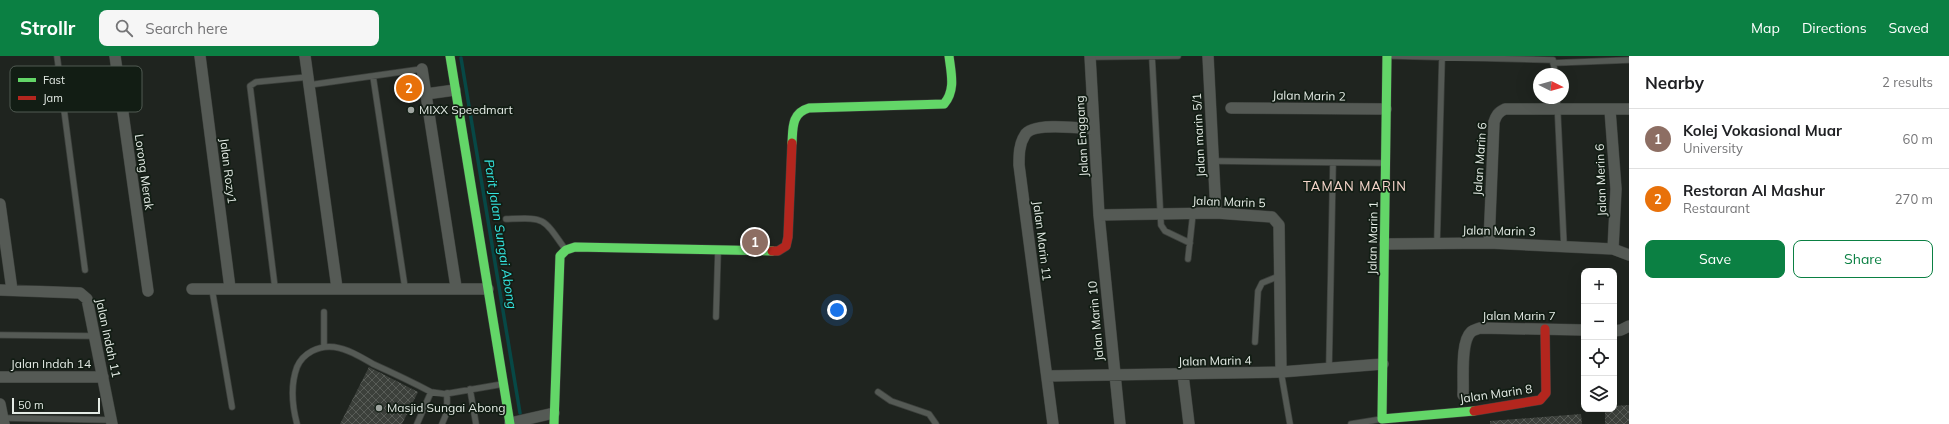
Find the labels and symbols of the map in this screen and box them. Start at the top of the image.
legend [10,66,142,112]
north arrow [1533,68,1569,104]
text: Fast [43,73,65,87]
pin: 2 [396,73,422,103]
street label: Jalan Marin 2 [1272,87,1346,104]
text: Jam [43,91,63,105]
street label: Jalan marin 5/1 [1189,93,1208,178]
street label: Jalan Enggang [1072,95,1091,177]
place label: MIXX Speedmart [419,102,513,117]
marker: MIXX Speedmart [406,105,416,115]
street label: Jalan Marin 6 [1469,122,1490,196]
street label: Lorong Merak [132,133,157,212]
street label: Jalan Rozy1 [217,137,240,205]
street label: Jalan Merin 6 [1592,143,1609,217]
water label: Parit Jalan Sungai Abong [481,158,521,310]
district label: TAMAN MARIN [1303,178,1407,194]
street label: Jalan Marin 5 [1192,193,1266,210]
street label: Jalan Marin 11 [1030,200,1055,282]
street label: Jalan Marin 1 [1364,201,1381,275]
street label: Jalan Marin 3 [1462,222,1536,239]
pin: 1 [742,227,768,257]
street label: Jalan Marin 10 [1085,280,1106,362]
street label: Jalan Indah 11 [93,297,124,379]
your location [827,300,847,320]
street label: Jalan Marin 7 [1482,308,1556,323]
street label: Jalan Marin 4 [1178,352,1252,369]
street label: Jalan Indah 14 [11,356,91,371]
street label: Jalan Marin 8 [1459,381,1533,406]
scale bar [12,396,100,415]
place label: Masjid Sungai Abong [387,400,506,415]
marker: Masjid Sungai Abong [374,403,384,413]

